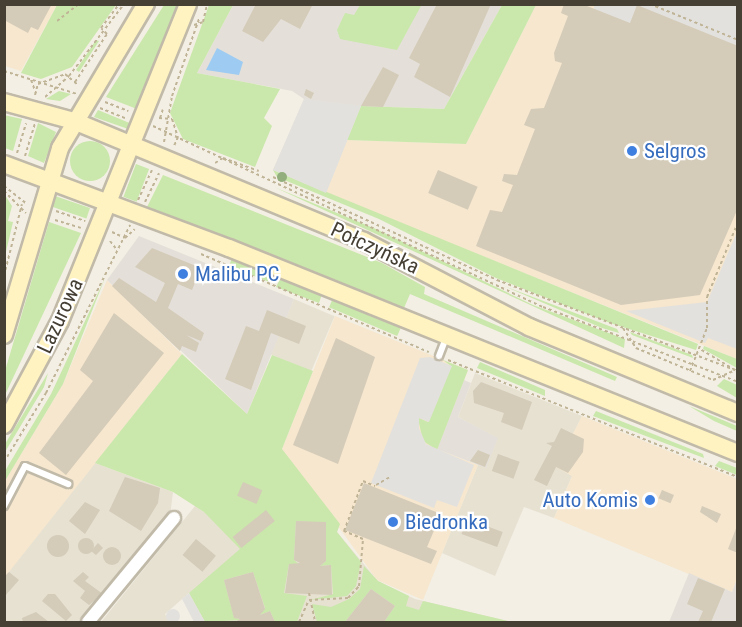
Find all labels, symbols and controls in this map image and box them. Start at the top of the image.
place label: Selgros [644,138,706,164]
marker: Selgros [625,144,639,158]
street label: Połczyńska [327,217,423,279]
place label: Malibu PC [195,261,279,287]
marker: Malibu PC [176,267,190,281]
street label: Lazurowa [32,274,88,358]
place label: Auto Komis [543,487,638,513]
marker: Auto Komis [643,493,657,507]
place label: Biedronka [405,509,488,535]
marker: Biedronka [386,515,400,529]

